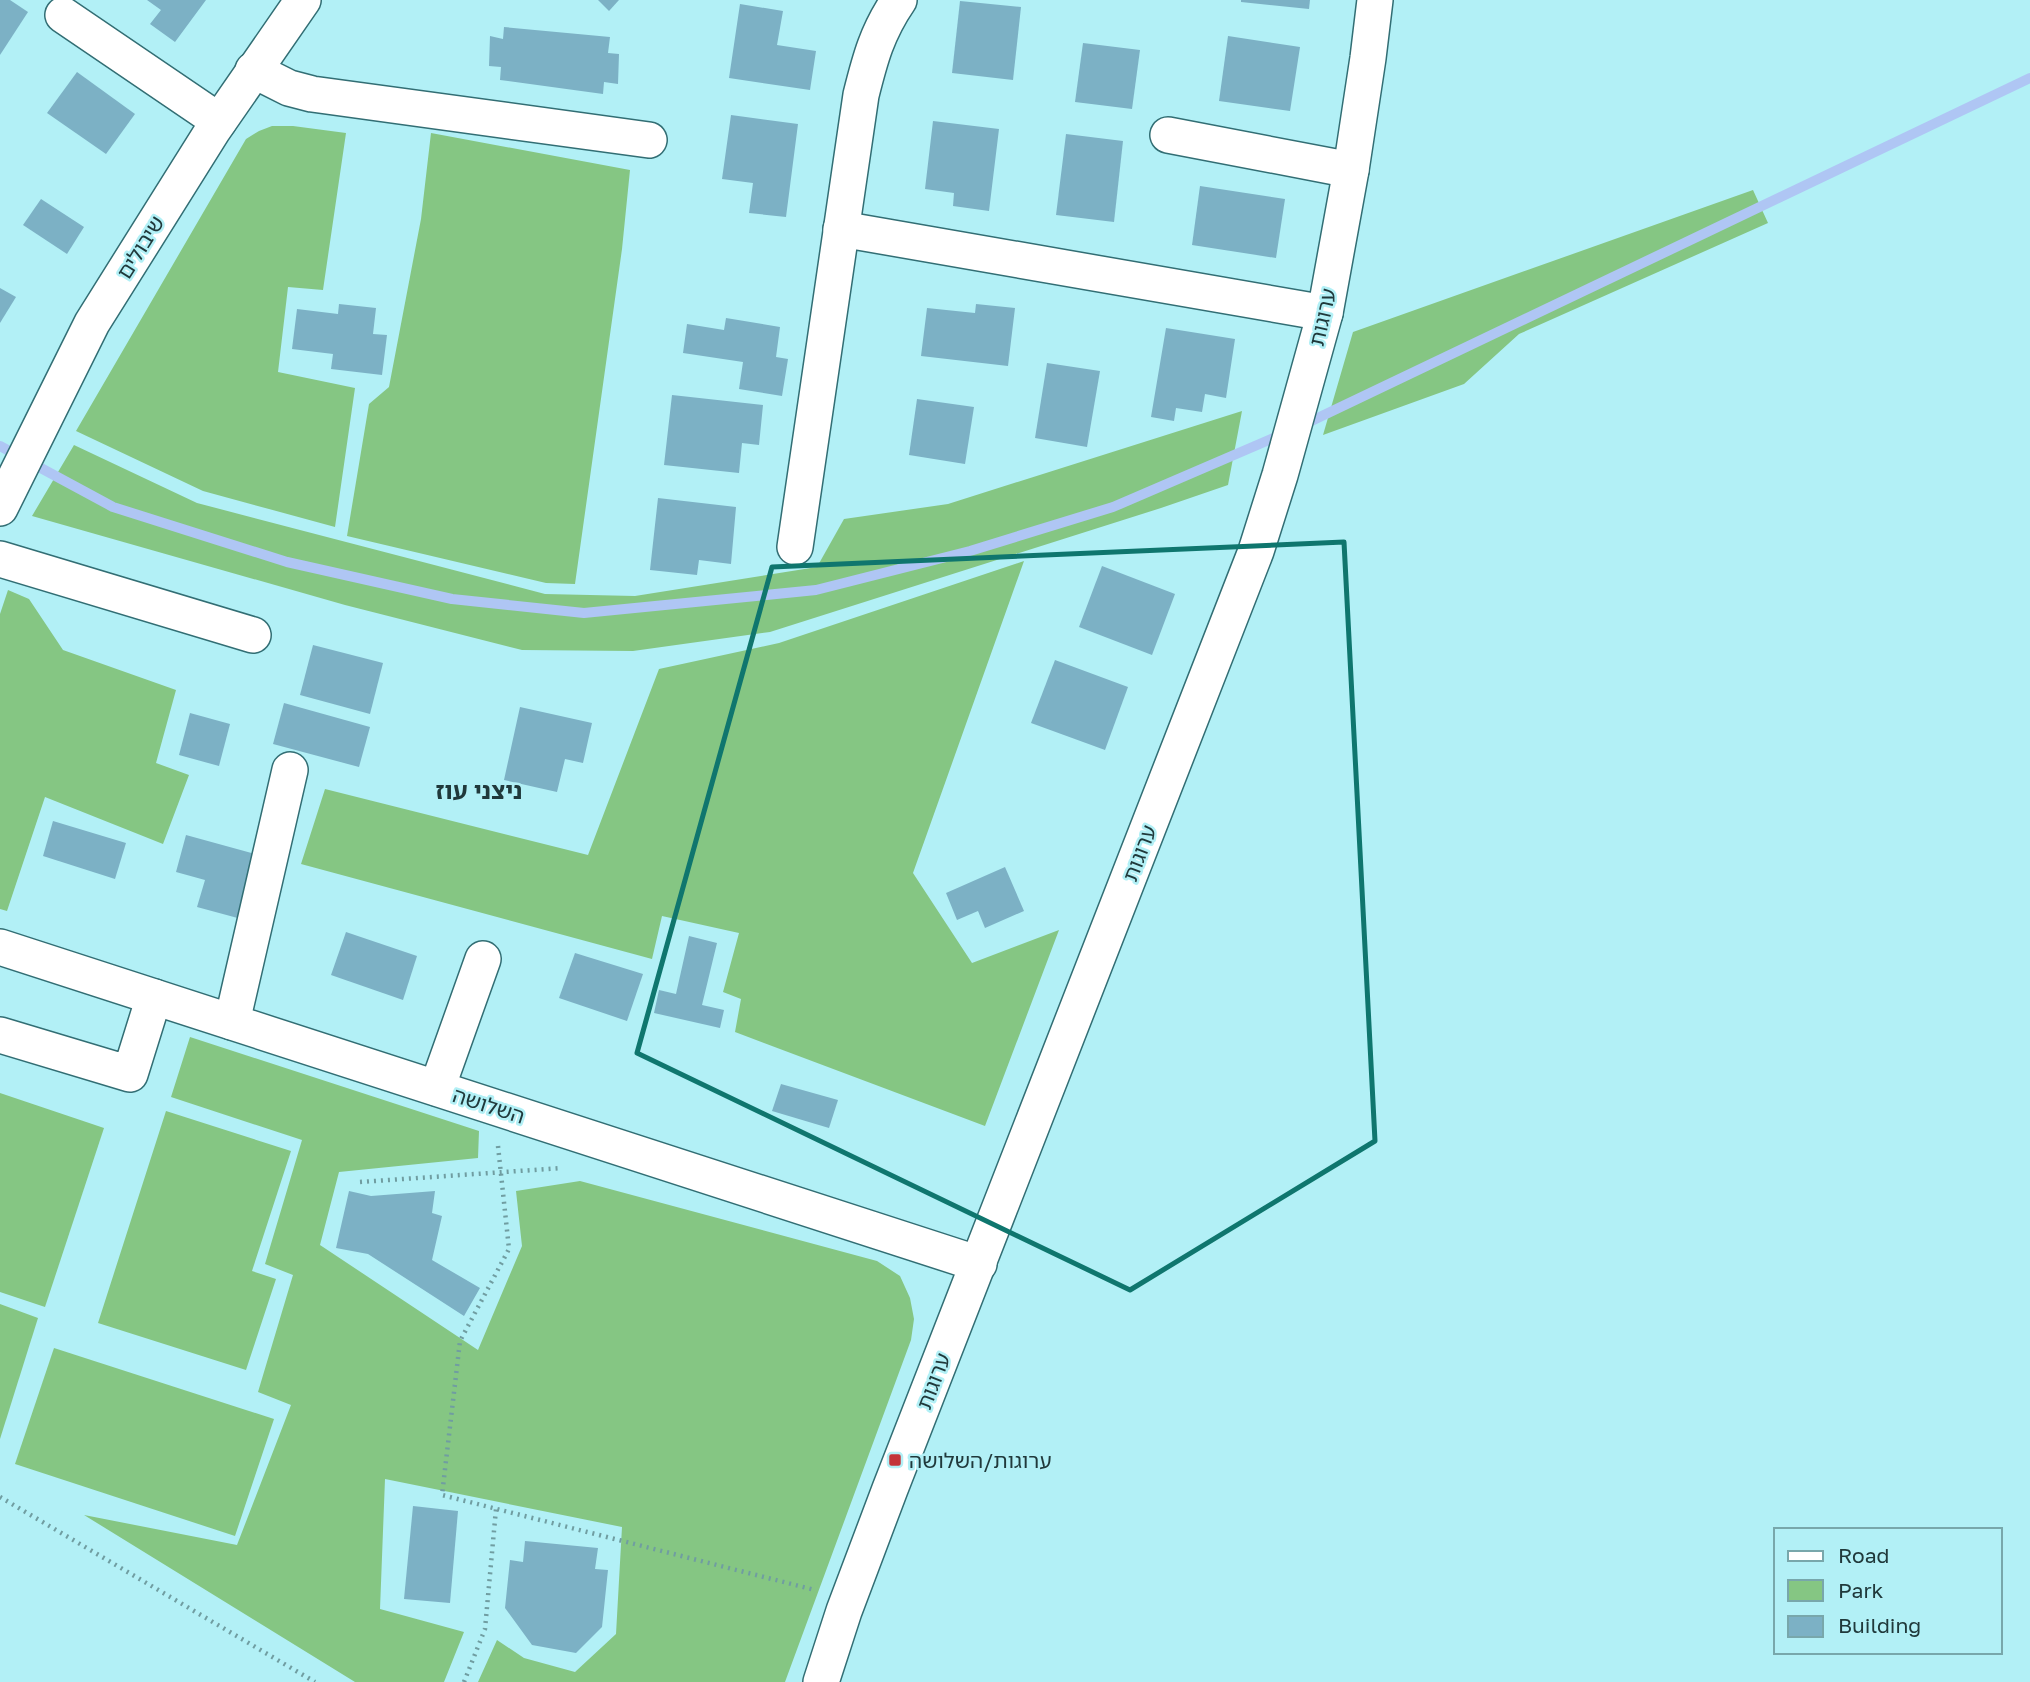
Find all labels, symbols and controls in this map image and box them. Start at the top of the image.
street label: שיבולים [111,211,169,283]
street label: ערוגות [1303,286,1341,348]
district label: ניצני עוז [436,775,522,804]
street label: ערוגות [1116,821,1162,885]
street label: השלושה [450,1081,528,1129]
street label: ערוגות [910,1349,956,1413]
place label: ערוגות/השלושה [909,1447,1052,1473]
marker: ערוגות/השלושה [887,1452,903,1468]
legend [1774,1528,2002,1654]
text: Road [1838,1542,1889,1568]
text: Park [1838,1577,1884,1603]
text: Building [1838,1612,1921,1638]

